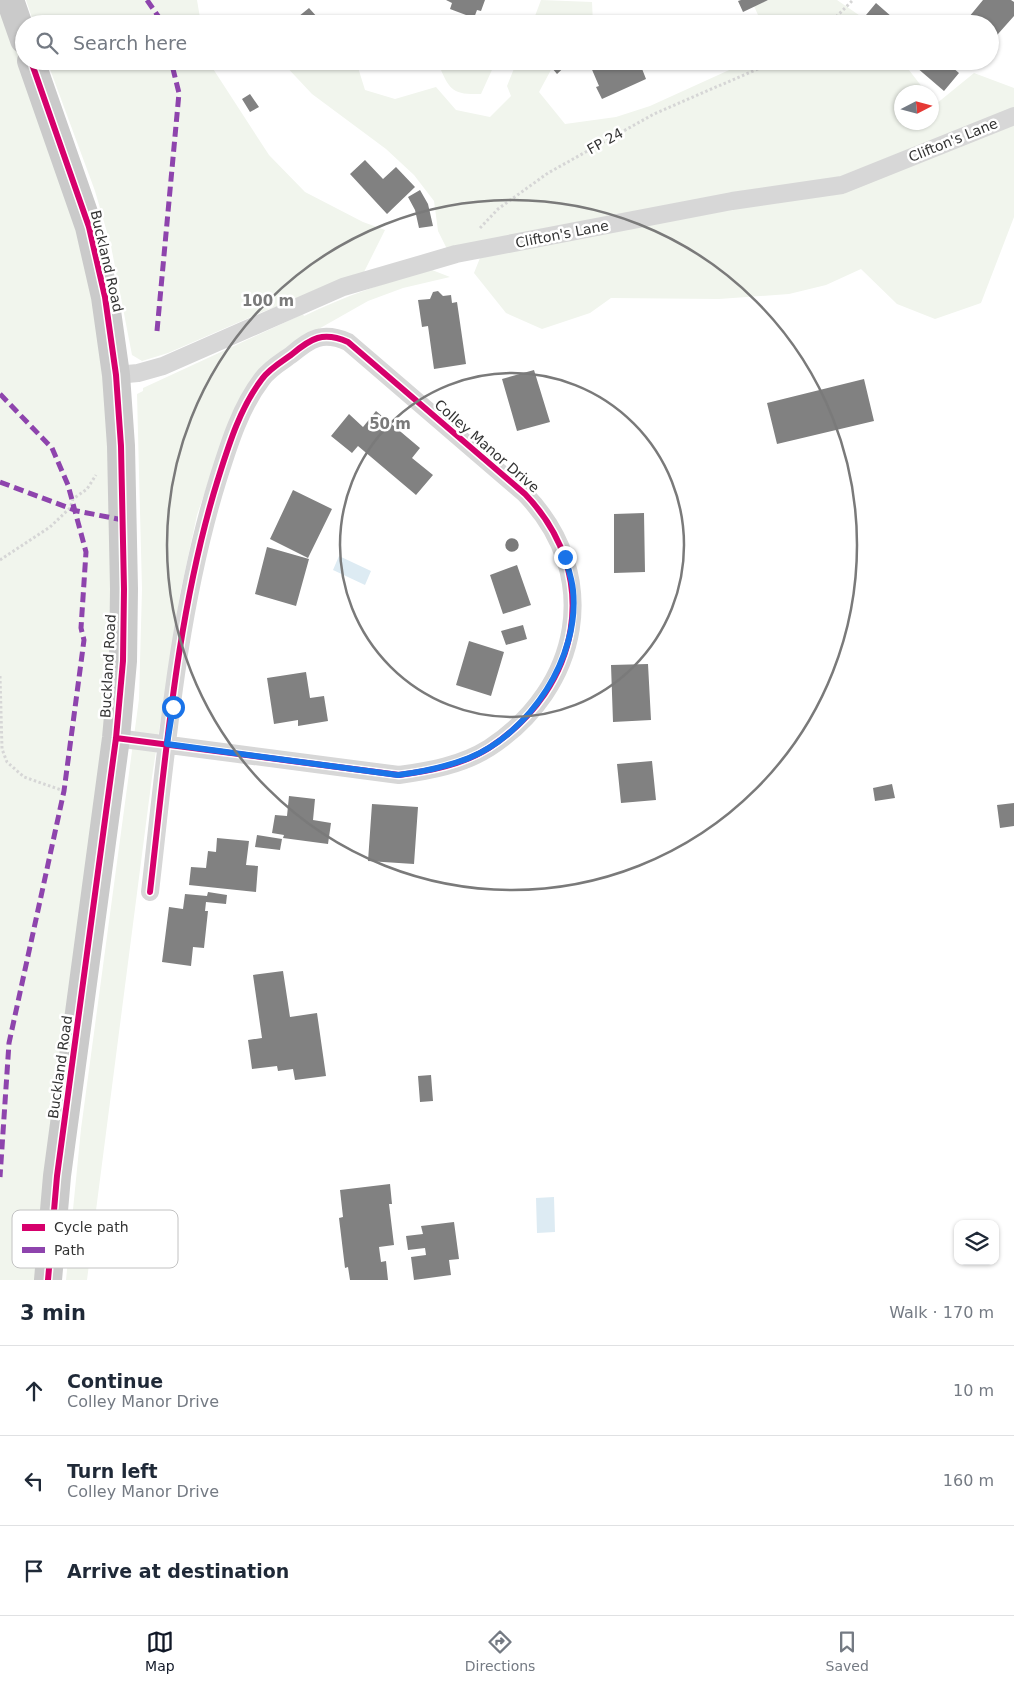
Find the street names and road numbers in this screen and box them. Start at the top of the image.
street label: Clifton's Lane [906,115,1000,165]
street label: FP 24 [584,125,626,157]
street label: Buckland Road [87,208,127,314]
street label: Clifton's Lane [514,217,610,251]
street label: Colley Manor Drive [432,396,542,496]
street label: Buckland Road [97,614,119,718]
street label: Buckland Road [45,1014,75,1120]

